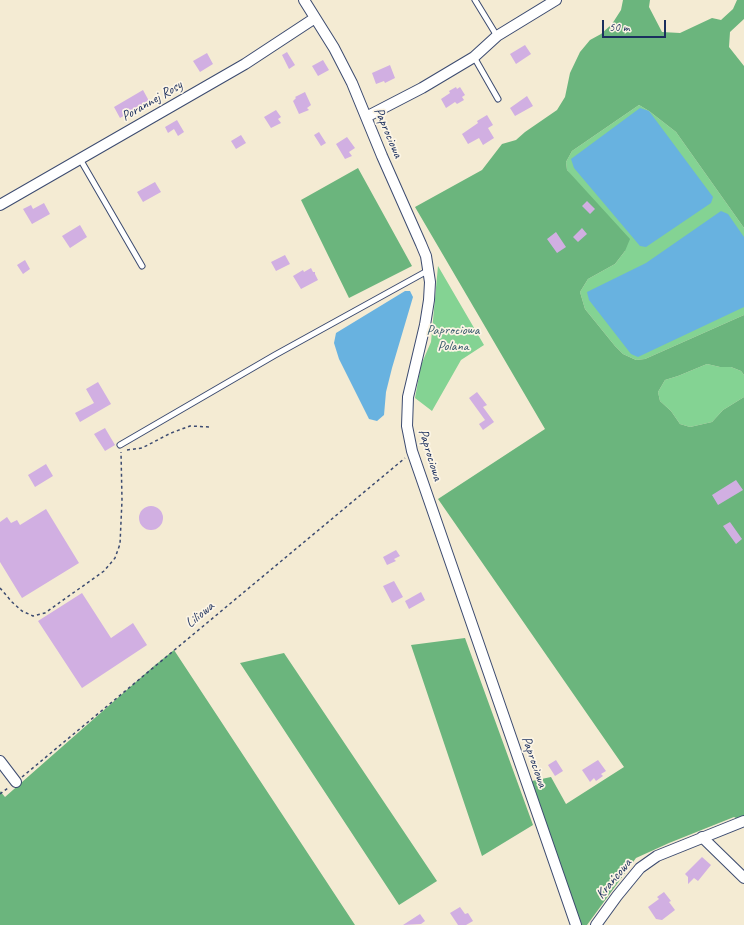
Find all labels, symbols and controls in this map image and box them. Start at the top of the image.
scale bar [604,12,668,38]
text: 50 m [609,19,629,35]
street label: Porannej Rosy [119,77,185,125]
street label: Paprociowa [370,105,406,161]
park label: Paprociowa Polana [427,322,479,354]
street label: Paprociowa [414,427,446,483]
street label: Liliowa [182,598,218,632]
street label: Paprociowa [517,734,551,790]
street label: Krańcowa [592,856,636,902]

